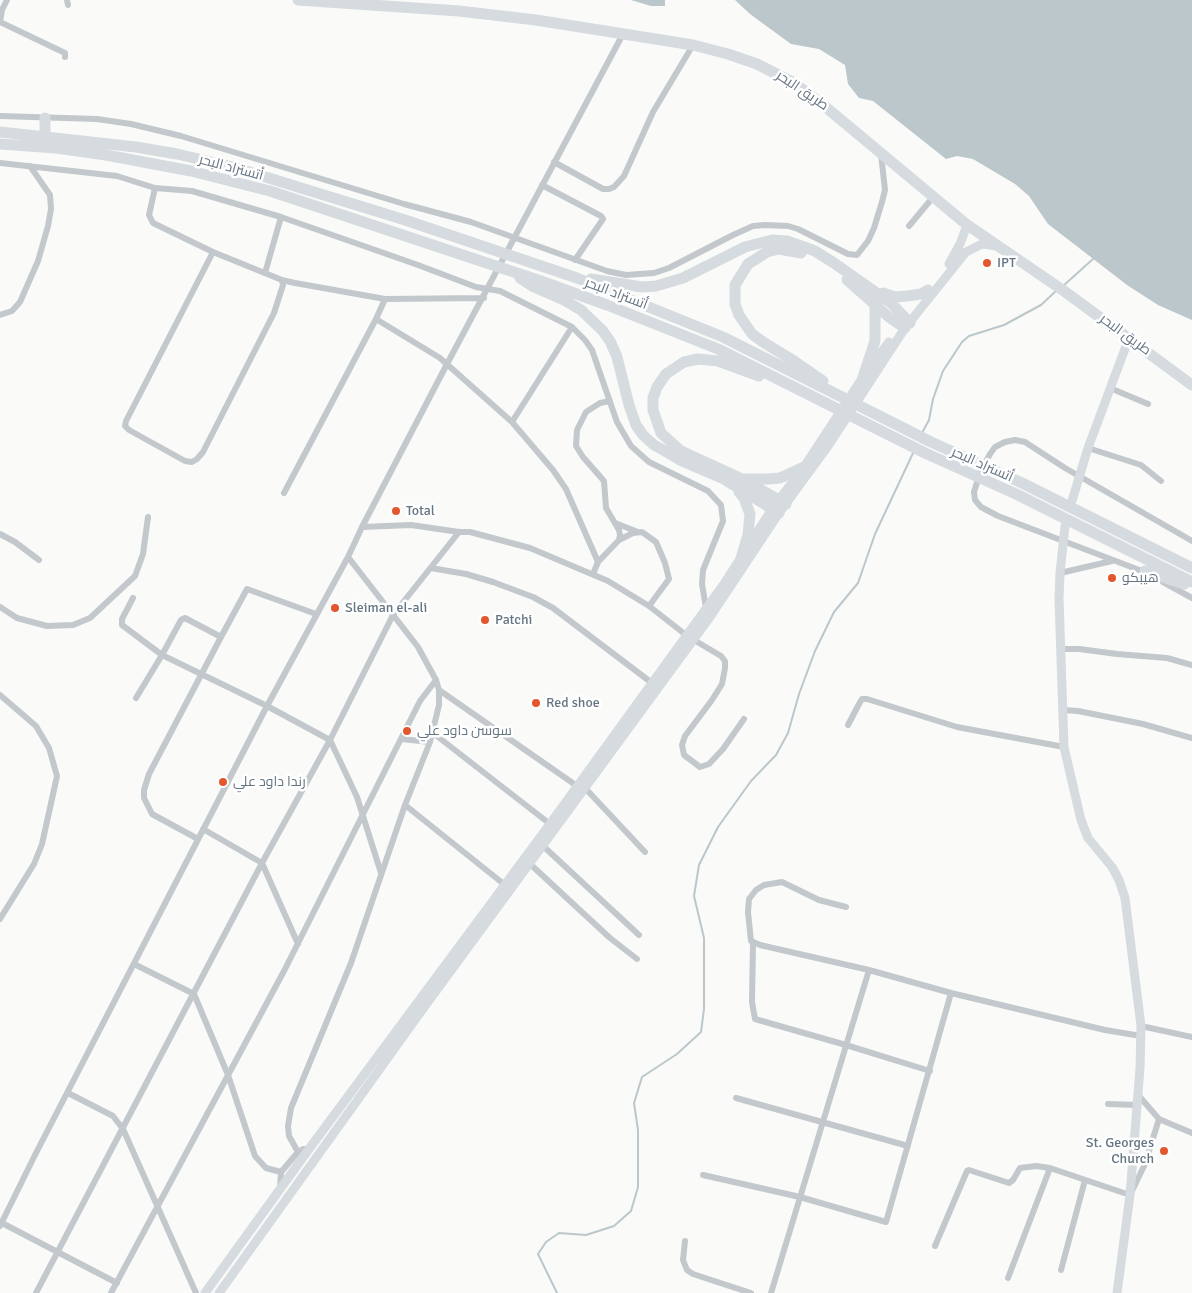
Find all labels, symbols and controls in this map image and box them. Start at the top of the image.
street label: طريق البحر [773,67,831,115]
street label: أتستراد البحر [197,151,265,185]
place label: IPT [997,255,1016,271]
marker: IPT [981,257,993,269]
street label: أتستراد البحر [582,274,650,314]
street label: طريق البحر [1096,311,1154,359]
street label: أتستراد البحر [949,444,1015,486]
place label: Total [406,503,435,519]
marker: Total [390,505,402,517]
place label: هيبكو [1122,570,1159,586]
marker: هيبكو [1106,572,1118,584]
place label: Sleiman el-ali [345,600,427,616]
marker: Sleiman el-ali [329,602,341,614]
place label: Patchi [495,612,532,628]
marker: Patchi [479,614,491,626]
place label: Red shoe [546,695,600,711]
marker: Red shoe [530,697,542,709]
place label: سوسن داود علي [417,723,512,739]
marker: سوسن داود علي [401,725,413,737]
place label: رندا داود علي [233,774,306,790]
marker: رندا داود علي [217,776,229,788]
place label: St. Georges Church [1086,1135,1154,1168]
marker: St. Georges Church [1158,1145,1170,1157]

